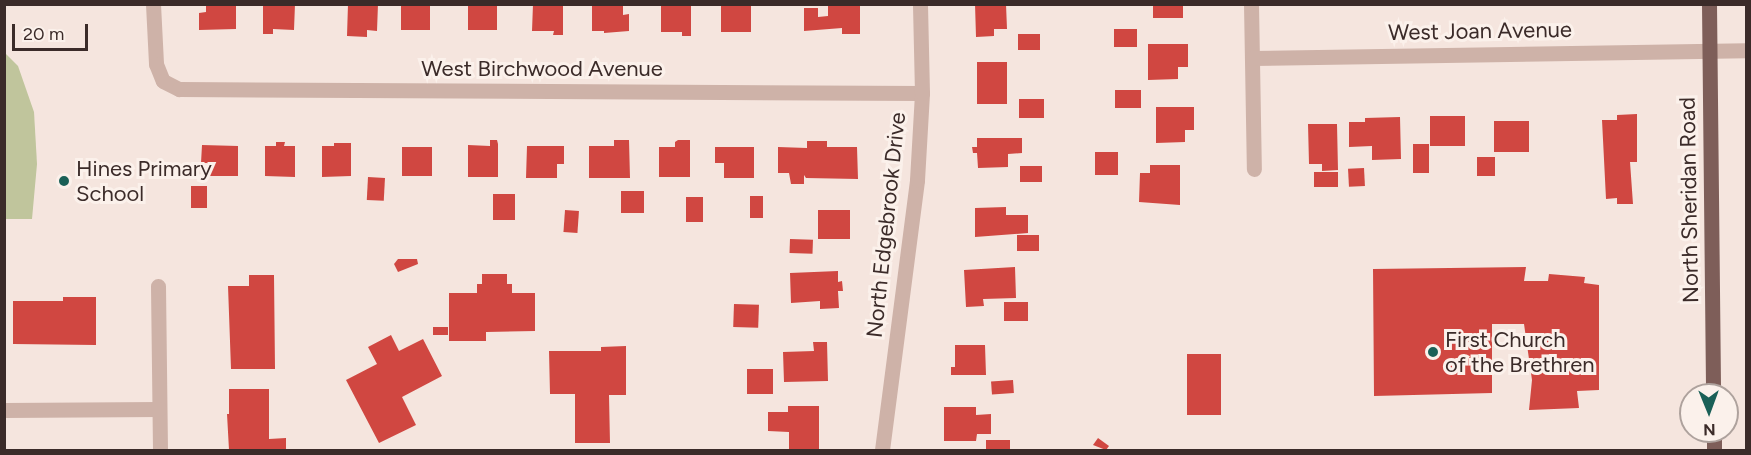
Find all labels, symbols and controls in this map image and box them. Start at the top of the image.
scale bar [15,12,92,50]
street label: West Joan Avenue [1388,16,1572,46]
text: 20 m [23,23,64,45]
street label: West Birchwood Avenue [421,56,663,82]
street label: North Sheridan Road [1674,97,1704,303]
street label: North Edgebrook Drive [861,111,911,339]
place label: Hines Primary School [76,155,212,206]
marker: Hines Primary School [57,174,71,188]
place label: First Church of the Brethren [1445,326,1595,378]
marker: First Church of the Brethren [1426,345,1440,359]
north arrow [1679,383,1739,443]
text: N [1703,420,1716,439]

